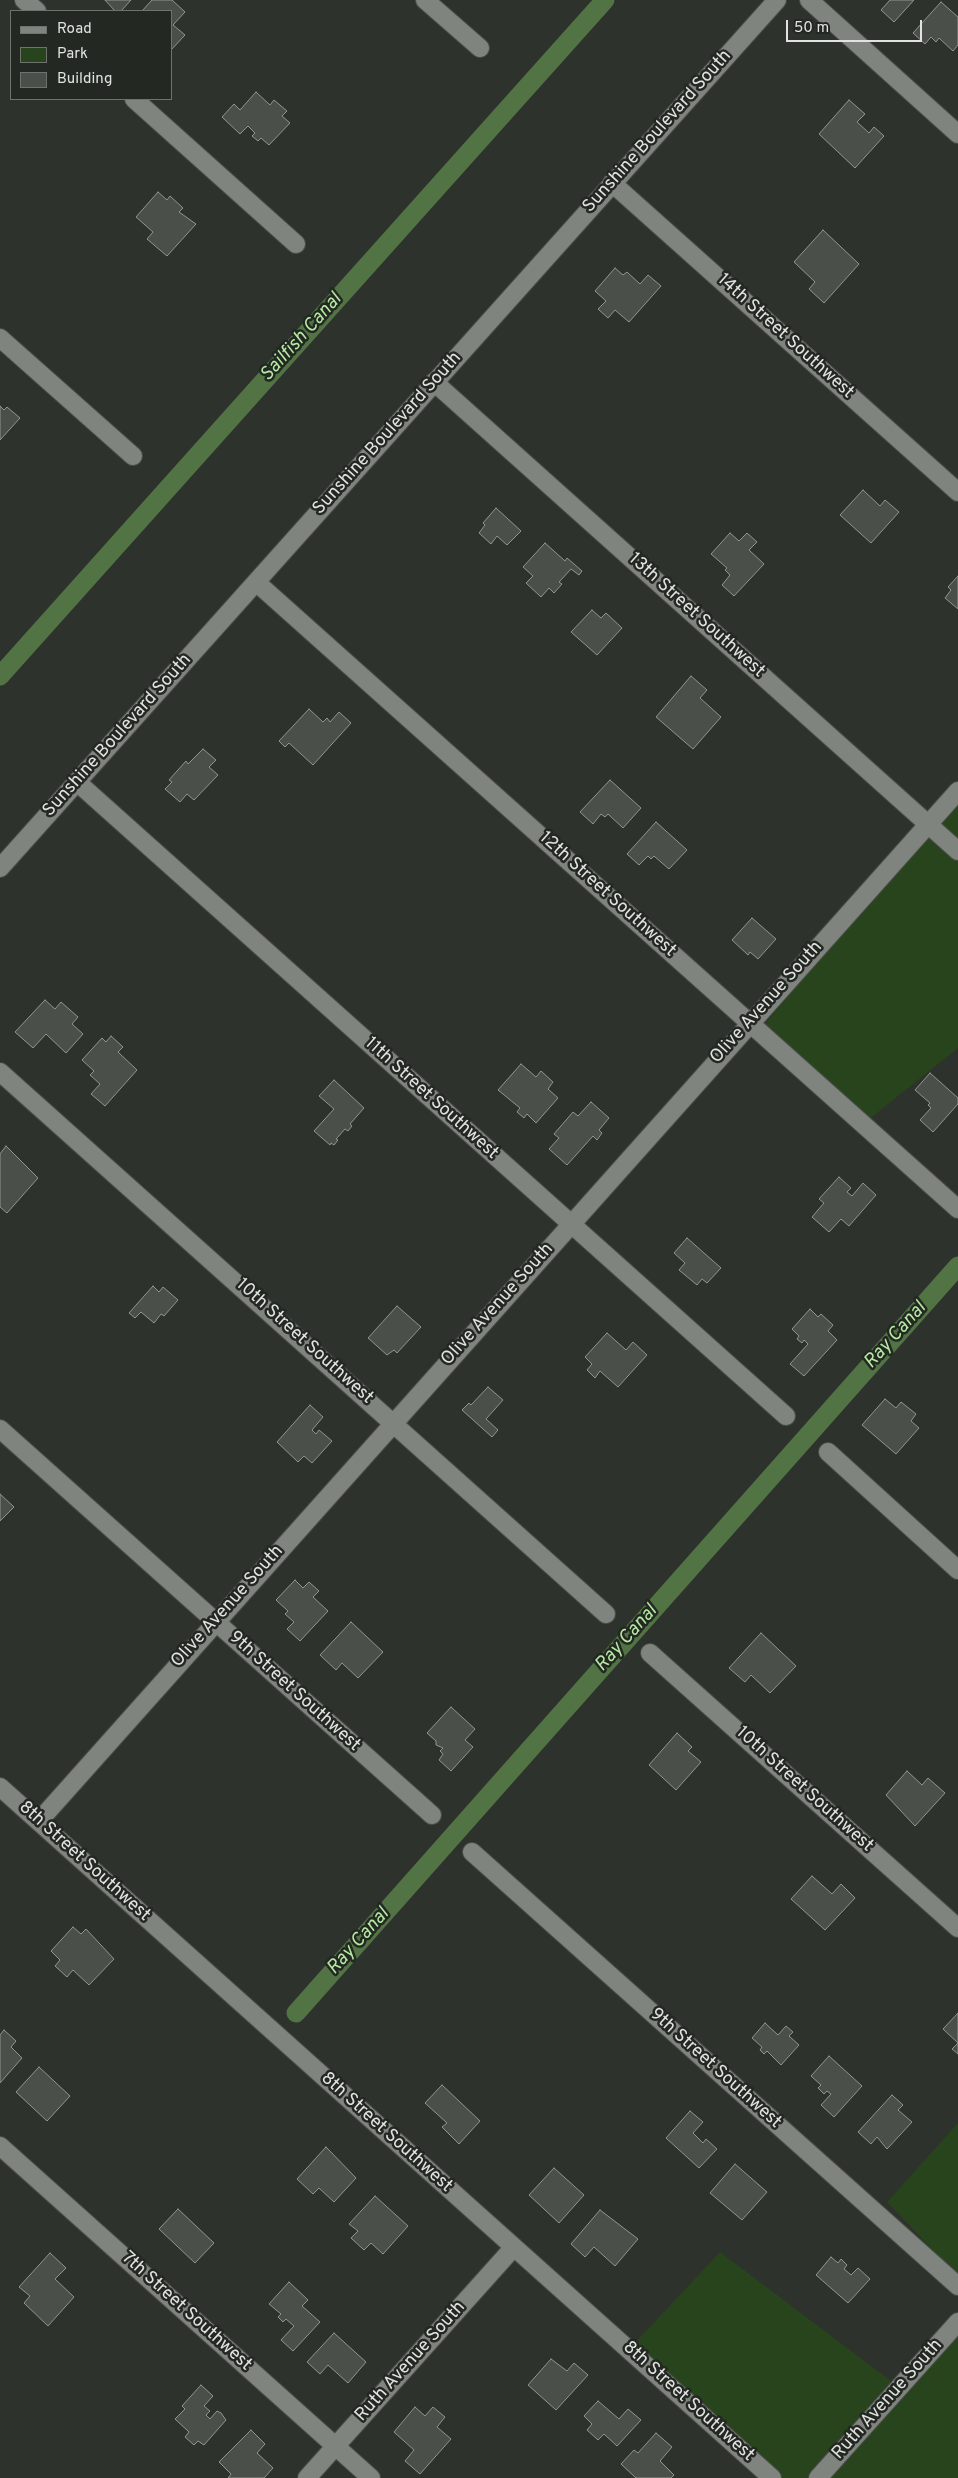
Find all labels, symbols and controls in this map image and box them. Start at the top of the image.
legend [10,10,172,100]
scale bar [788,10,924,42]
text: 50 m [794,19,829,38]
text: Road [57,20,92,39]
text: Park [57,45,88,64]
street label: Sunshine Boulevard South [579,46,737,218]
text: Building [57,70,112,89]
street label: 14th Street Southwest [712,270,858,404]
water label: Sailfish Canal [256,289,348,387]
street label: Sunshine Boulevard South [309,348,467,520]
street label: 13th Street Southwest [623,549,769,683]
street label: Sunshine Boulevard South [39,650,197,822]
street label: 12th Street Southwest [534,828,680,962]
street label: Olive Avenue South [706,937,828,1069]
street label: 11th Street Southwest [360,1033,502,1165]
street label: Olive Avenue South [437,1239,559,1371]
street label: 10th Street Southwest [231,1275,377,1409]
water label: Ray Canal [860,1298,932,1374]
street label: Olive Avenue South [167,1541,289,1673]
water label: Ray Canal [591,1601,663,1677]
street label: 9th Street Southwest [224,1627,364,1757]
street label: 10th Street Southwest [731,1723,877,1857]
street label: 8th Street Southwest [14,1797,154,1927]
water label: Ray Canal [323,1904,395,1980]
street label: 9th Street Southwest [645,2004,785,2134]
street label: 8th Street Southwest [316,2068,456,2198]
street label: 7th Street Southwest [116,2248,256,2376]
street label: Ruth Avenue South [351,2297,471,2427]
street label: Ruth Avenue South [828,2335,948,2465]
street label: 8th Street Southwest [618,2337,758,2467]

